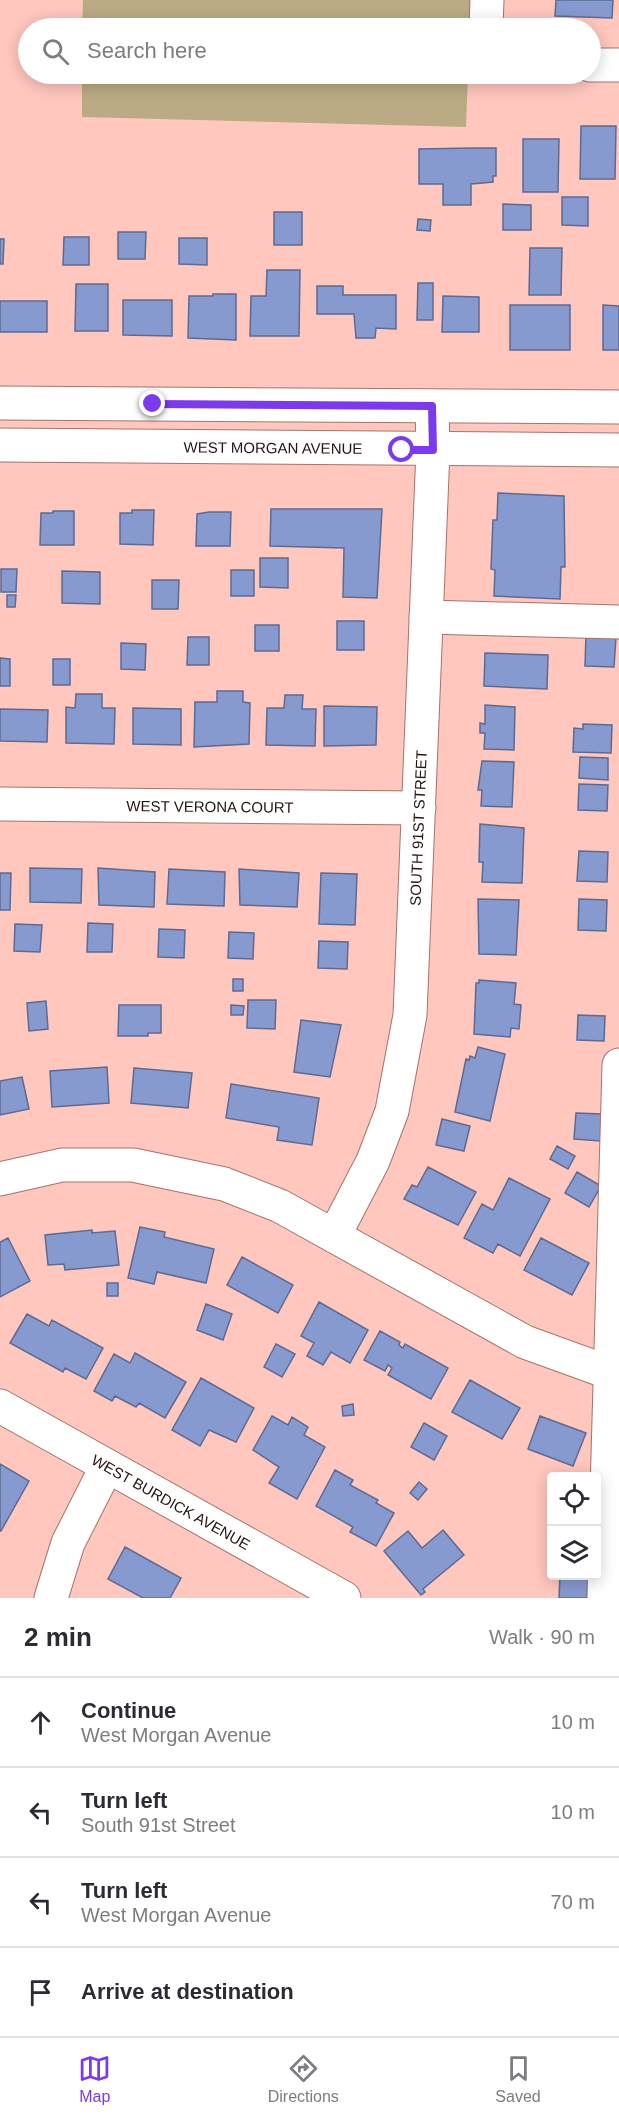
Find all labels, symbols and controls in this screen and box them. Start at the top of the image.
search box [18,18,601,84]
icon: search [39,35,72,68]
text: Search here [87,38,207,63]
route end [139,390,165,416]
route start [388,436,414,462]
street label: WEST MORGAN AVENUE [184,438,362,456]
street label: SOUTH 91ST STREET [406,750,429,906]
street label: WEST VERONA COURT [126,797,294,815]
street label: WEST BURDICK AVENUE [89,1451,253,1553]
map controls [547,1472,601,1580]
button: locate [547,1472,601,1526]
button: layers [547,1526,601,1580]
text: 2 min [24,1622,92,1652]
text: Walk · 90 m [489,1626,595,1648]
text: Continue [81,1698,176,1723]
icon: ahead [24,1706,57,1739]
text: 10 m [551,1711,595,1733]
text: West Morgan Avenue [81,1724,272,1746]
text: Turn left [81,1788,167,1813]
icon: left [24,1796,57,1829]
text: 10 m [551,1801,595,1823]
text: South 91st Street [81,1814,236,1836]
text: Turn left [81,1878,167,1903]
icon: left [24,1886,57,1919]
text: 70 m [551,1891,595,1913]
text: West Morgan Avenue [81,1904,272,1926]
icon: arrive [24,1976,57,2009]
text: Arrive at destination [81,1979,294,2004]
tab: Map [78,2052,111,2106]
tab: Directions [268,2052,339,2106]
tab: Saved [495,2052,541,2106]

